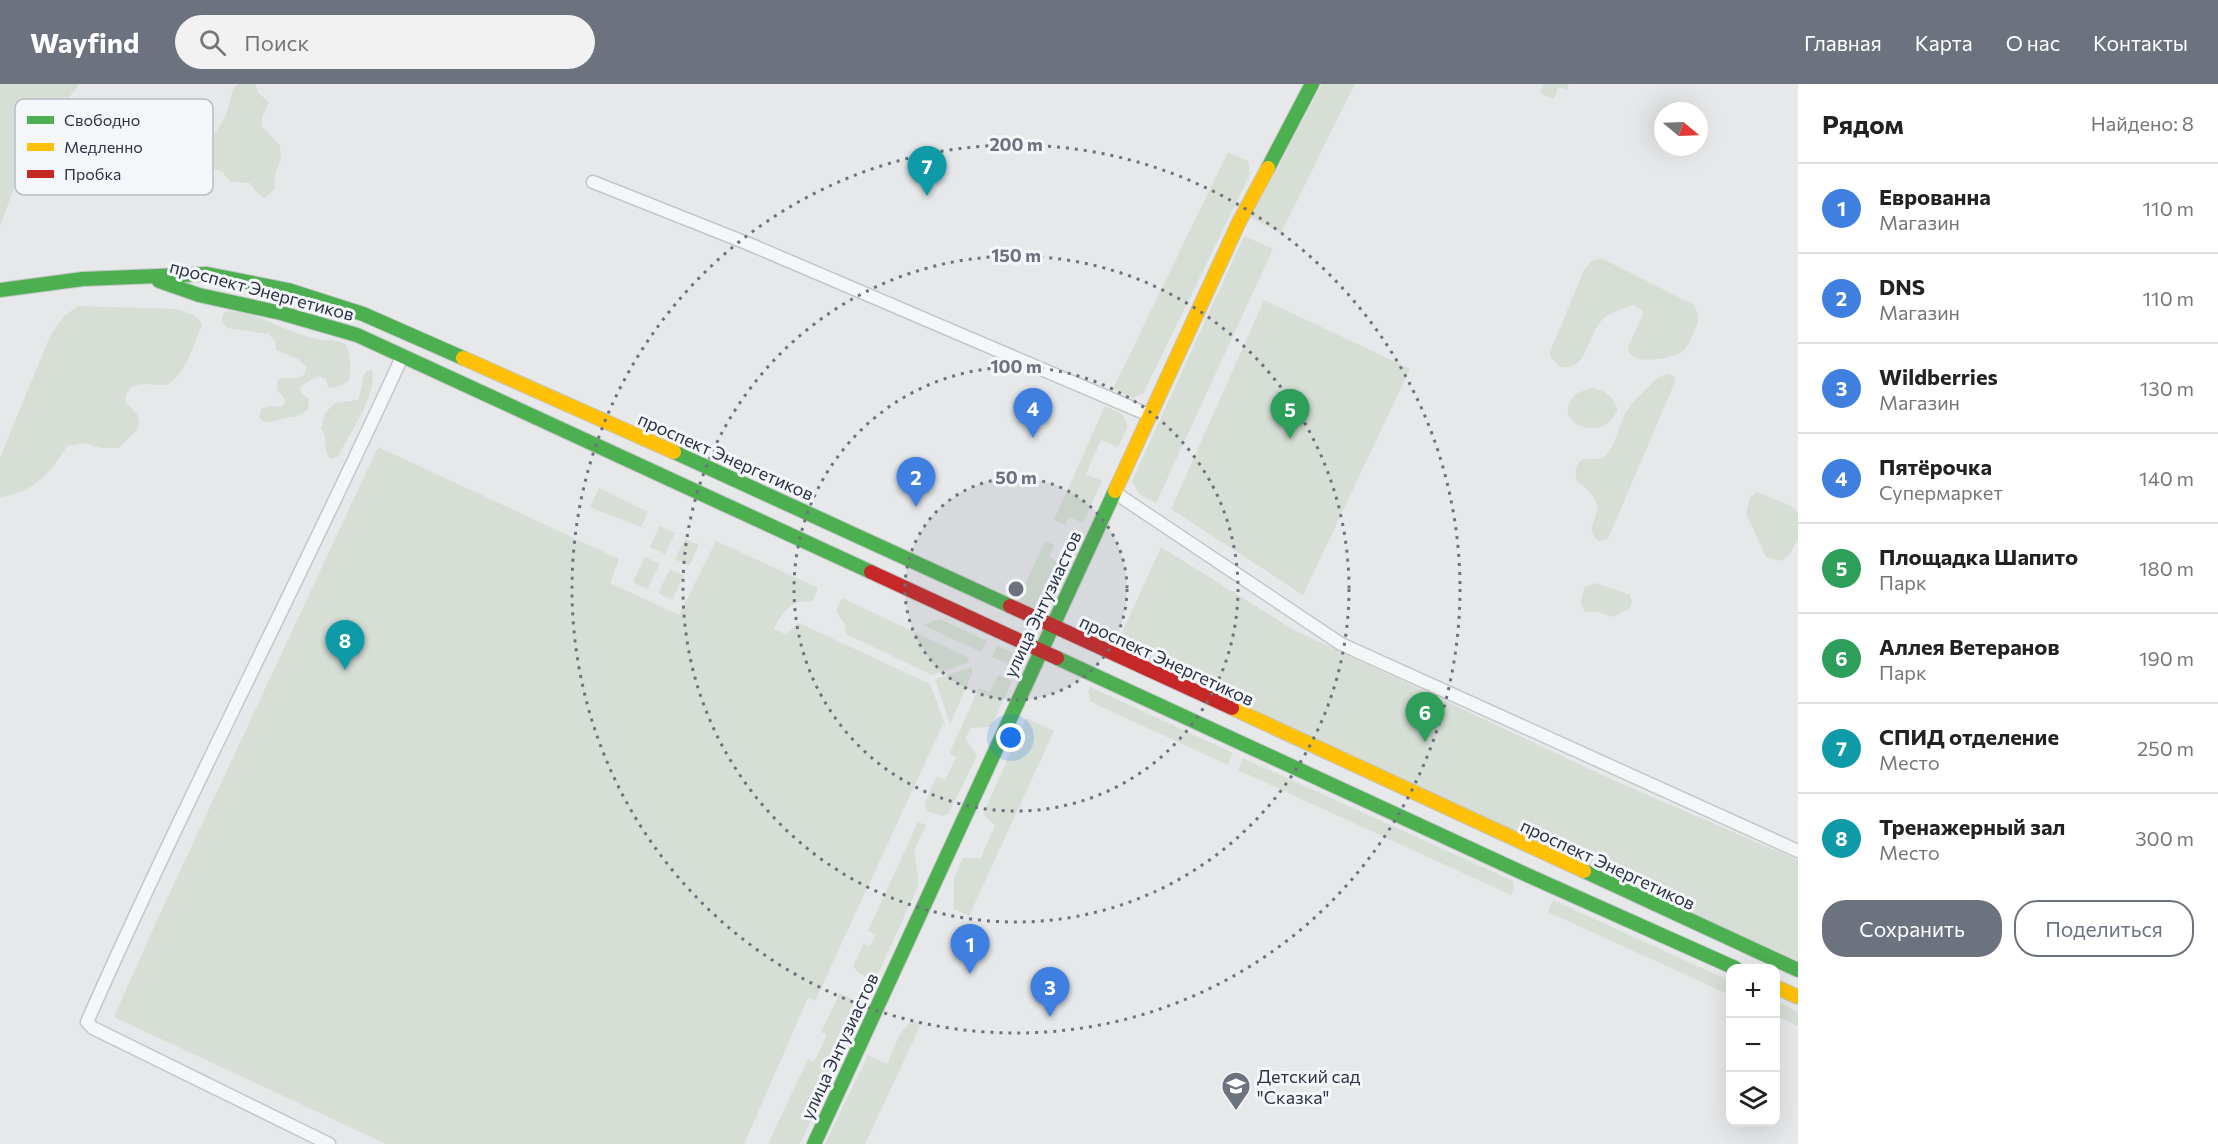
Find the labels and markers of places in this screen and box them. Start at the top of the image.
pin: 7 [908,147,946,196]
pin: 4 [1014,388,1052,438]
pin: 5 [1270,390,1310,439]
pin: 2 [896,458,936,507]
centre of rings [1006,579,1026,599]
pin: 8 [326,620,364,670]
pin: 6 [1406,692,1444,742]
pin: 1 [950,924,990,974]
pin: 3 [1030,968,1070,1017]
place label: Детский сад "Сказка" [1257,1065,1361,1108]
school or university icon: Детский сад "Сказка" [1220,1070,1252,1112]

